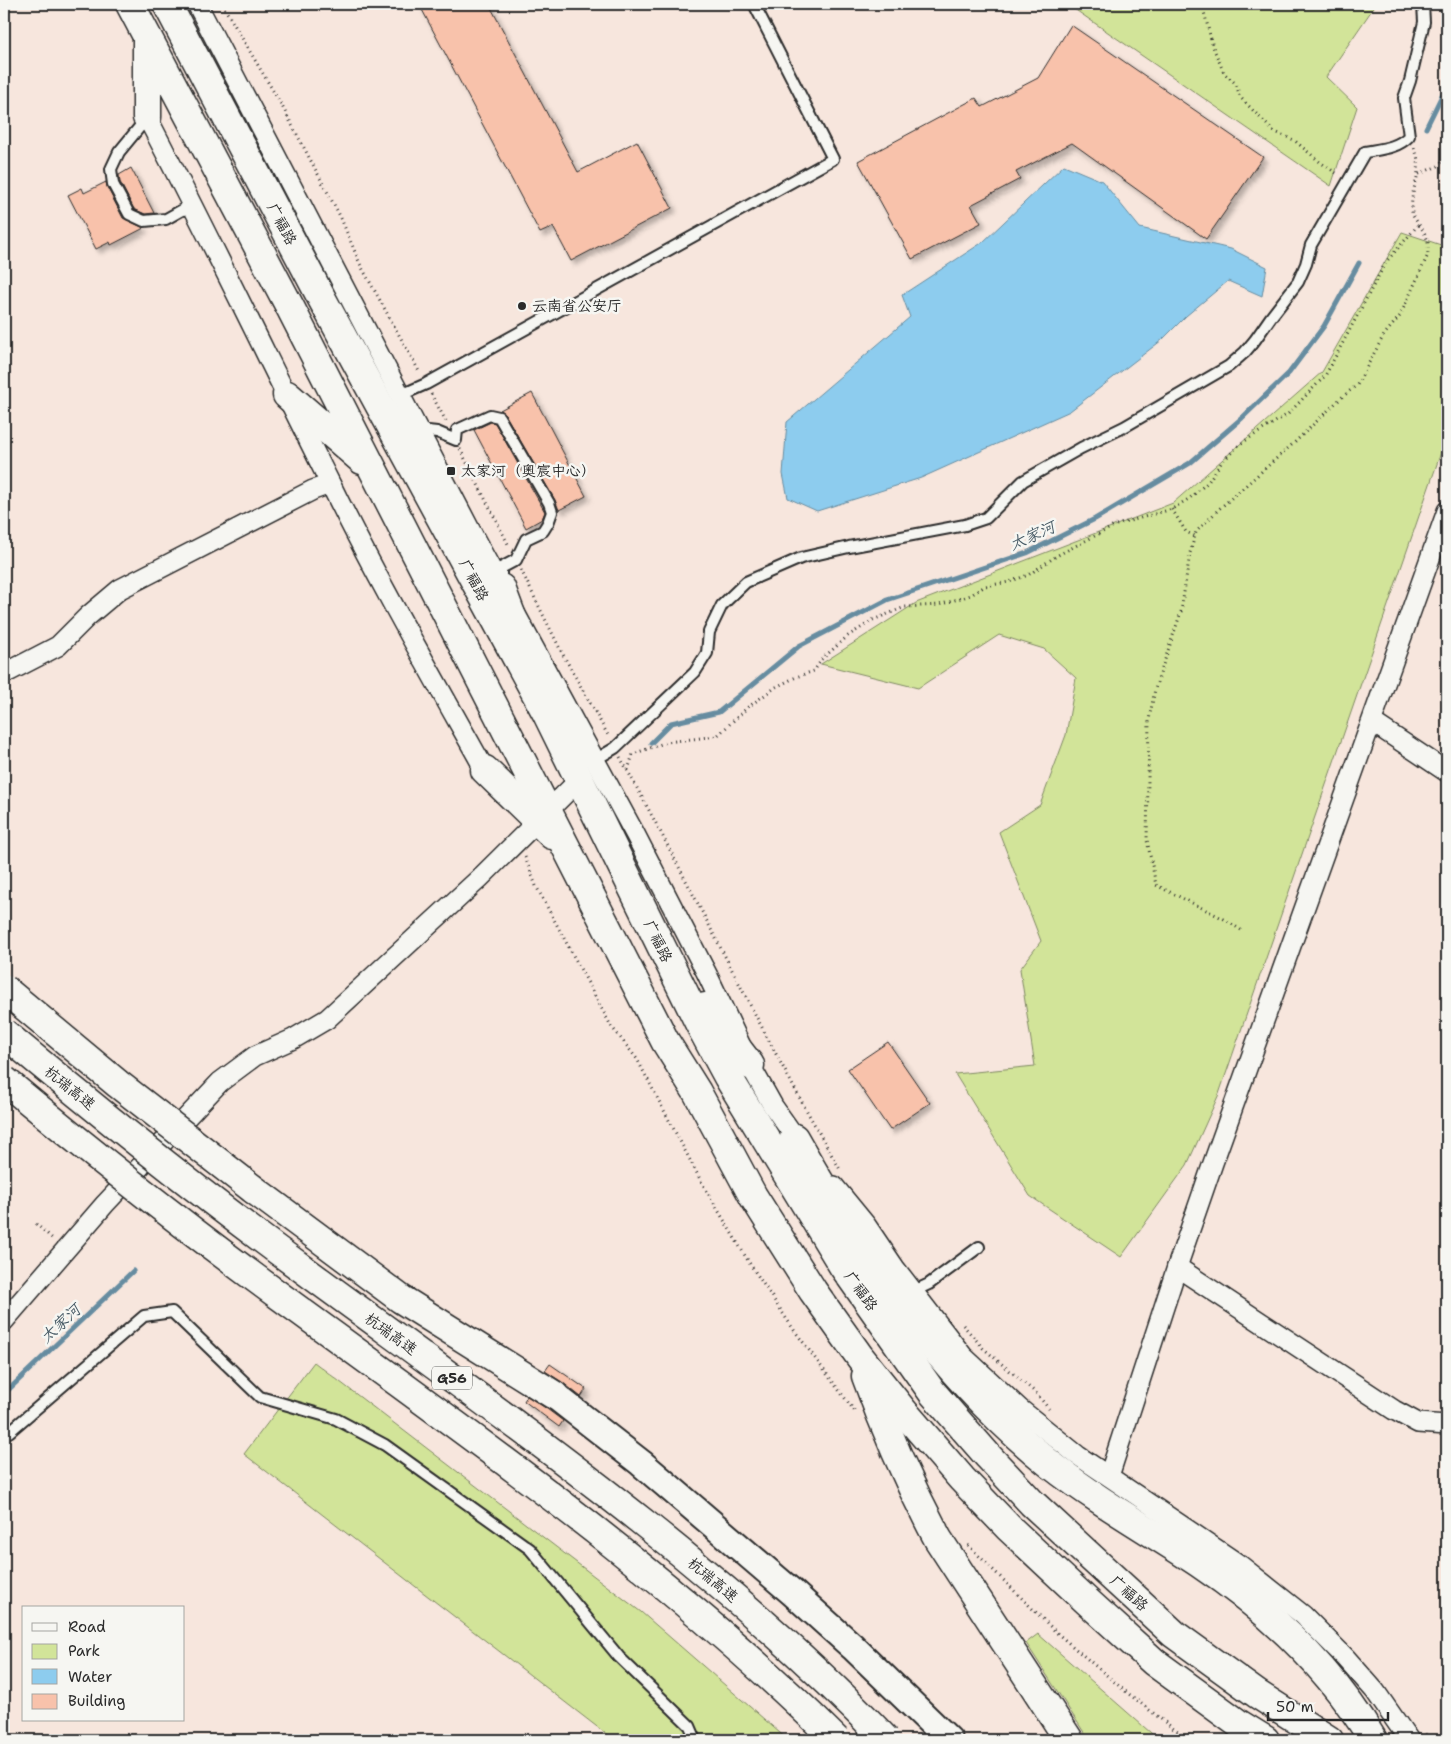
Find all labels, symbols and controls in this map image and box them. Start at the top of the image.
street label: 广福路 [263,199,301,249]
place label: 云南省公安厅 [532,296,622,316]
marker: 云南省公安厅 [516,300,528,312]
place label: 太家河（奥宸中心） [461,461,596,481]
marker: 太家河（奥宸中心） [445,465,457,477]
water label: 太家河 [1006,515,1061,555]
street label: 广福路 [455,555,493,605]
street label: 广福路 [639,916,677,966]
street label: 杭瑞高速 [40,1061,100,1115]
street label: 广福路 [840,1267,882,1315]
water label: 太家河 [36,1297,87,1347]
street label: 杭瑞高速 [361,1308,421,1360]
road number: G56 [432,1366,472,1390]
street label: 杭瑞高速 [684,1553,742,1607]
street label: 广福路 [1106,1571,1152,1615]
legend [22,1606,185,1722]
text: Road [68,1617,106,1637]
text: Park [68,1641,100,1661]
text: Water [68,1667,112,1687]
scale bar [1268,1689,1388,1721]
text: Building [68,1691,125,1711]
text: 50 m [1276,1697,1314,1717]

